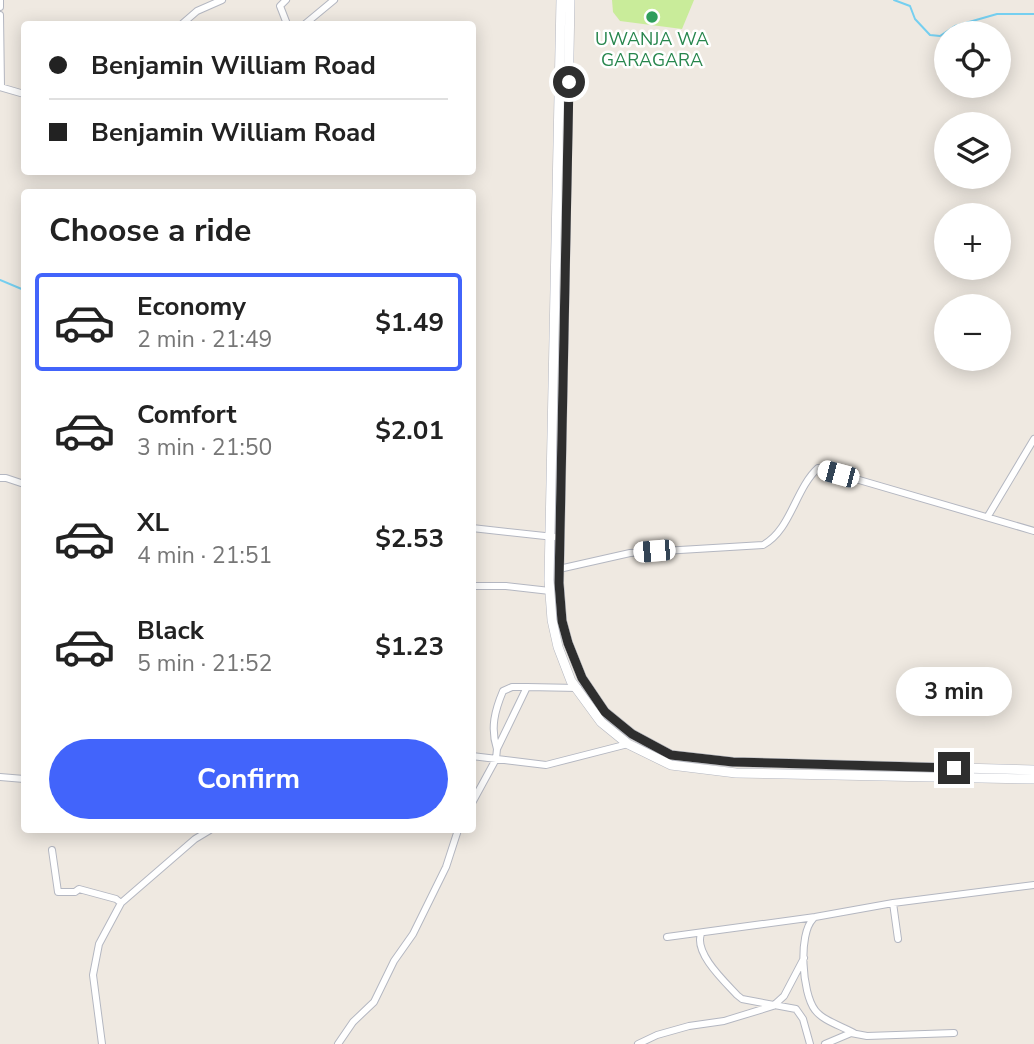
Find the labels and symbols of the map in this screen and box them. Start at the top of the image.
marker: UWANJA WA GARAGARA [644,9,660,25]
place label: UWANJA WA GARAGARA [595,27,709,72]
route start [553,66,585,98]
car [815,458,862,490]
car [633,539,676,563]
callout: 3 min [896,666,1012,716]
route end [938,752,970,784]

